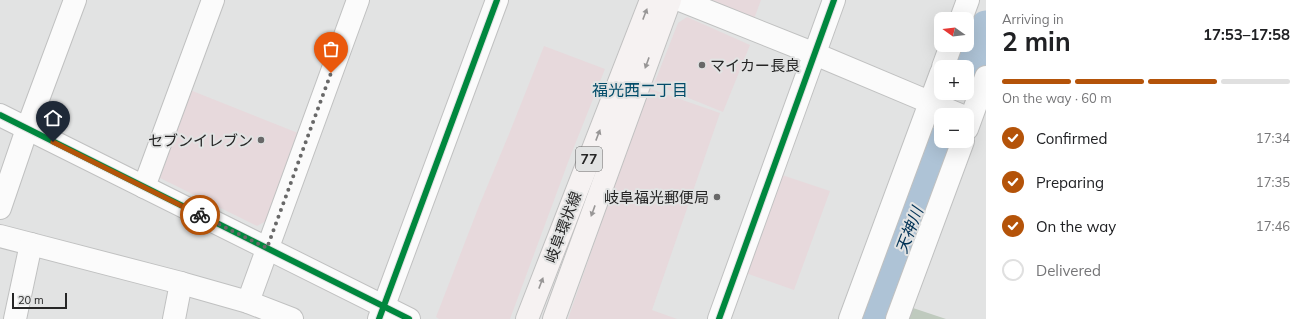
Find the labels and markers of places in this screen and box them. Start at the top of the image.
pin [314,32,348,73]
place label: マイカー長良 [710,56,800,75]
marker: マイカー長良 [697,60,707,70]
pin [36,101,70,142]
place label: セブンイレブン [148,131,253,150]
marker: セブンイレブン [256,135,266,145]
place label: 岐阜福光郵便局 [604,188,709,207]
marker: 岐阜福光郵便局 [712,192,722,202]

